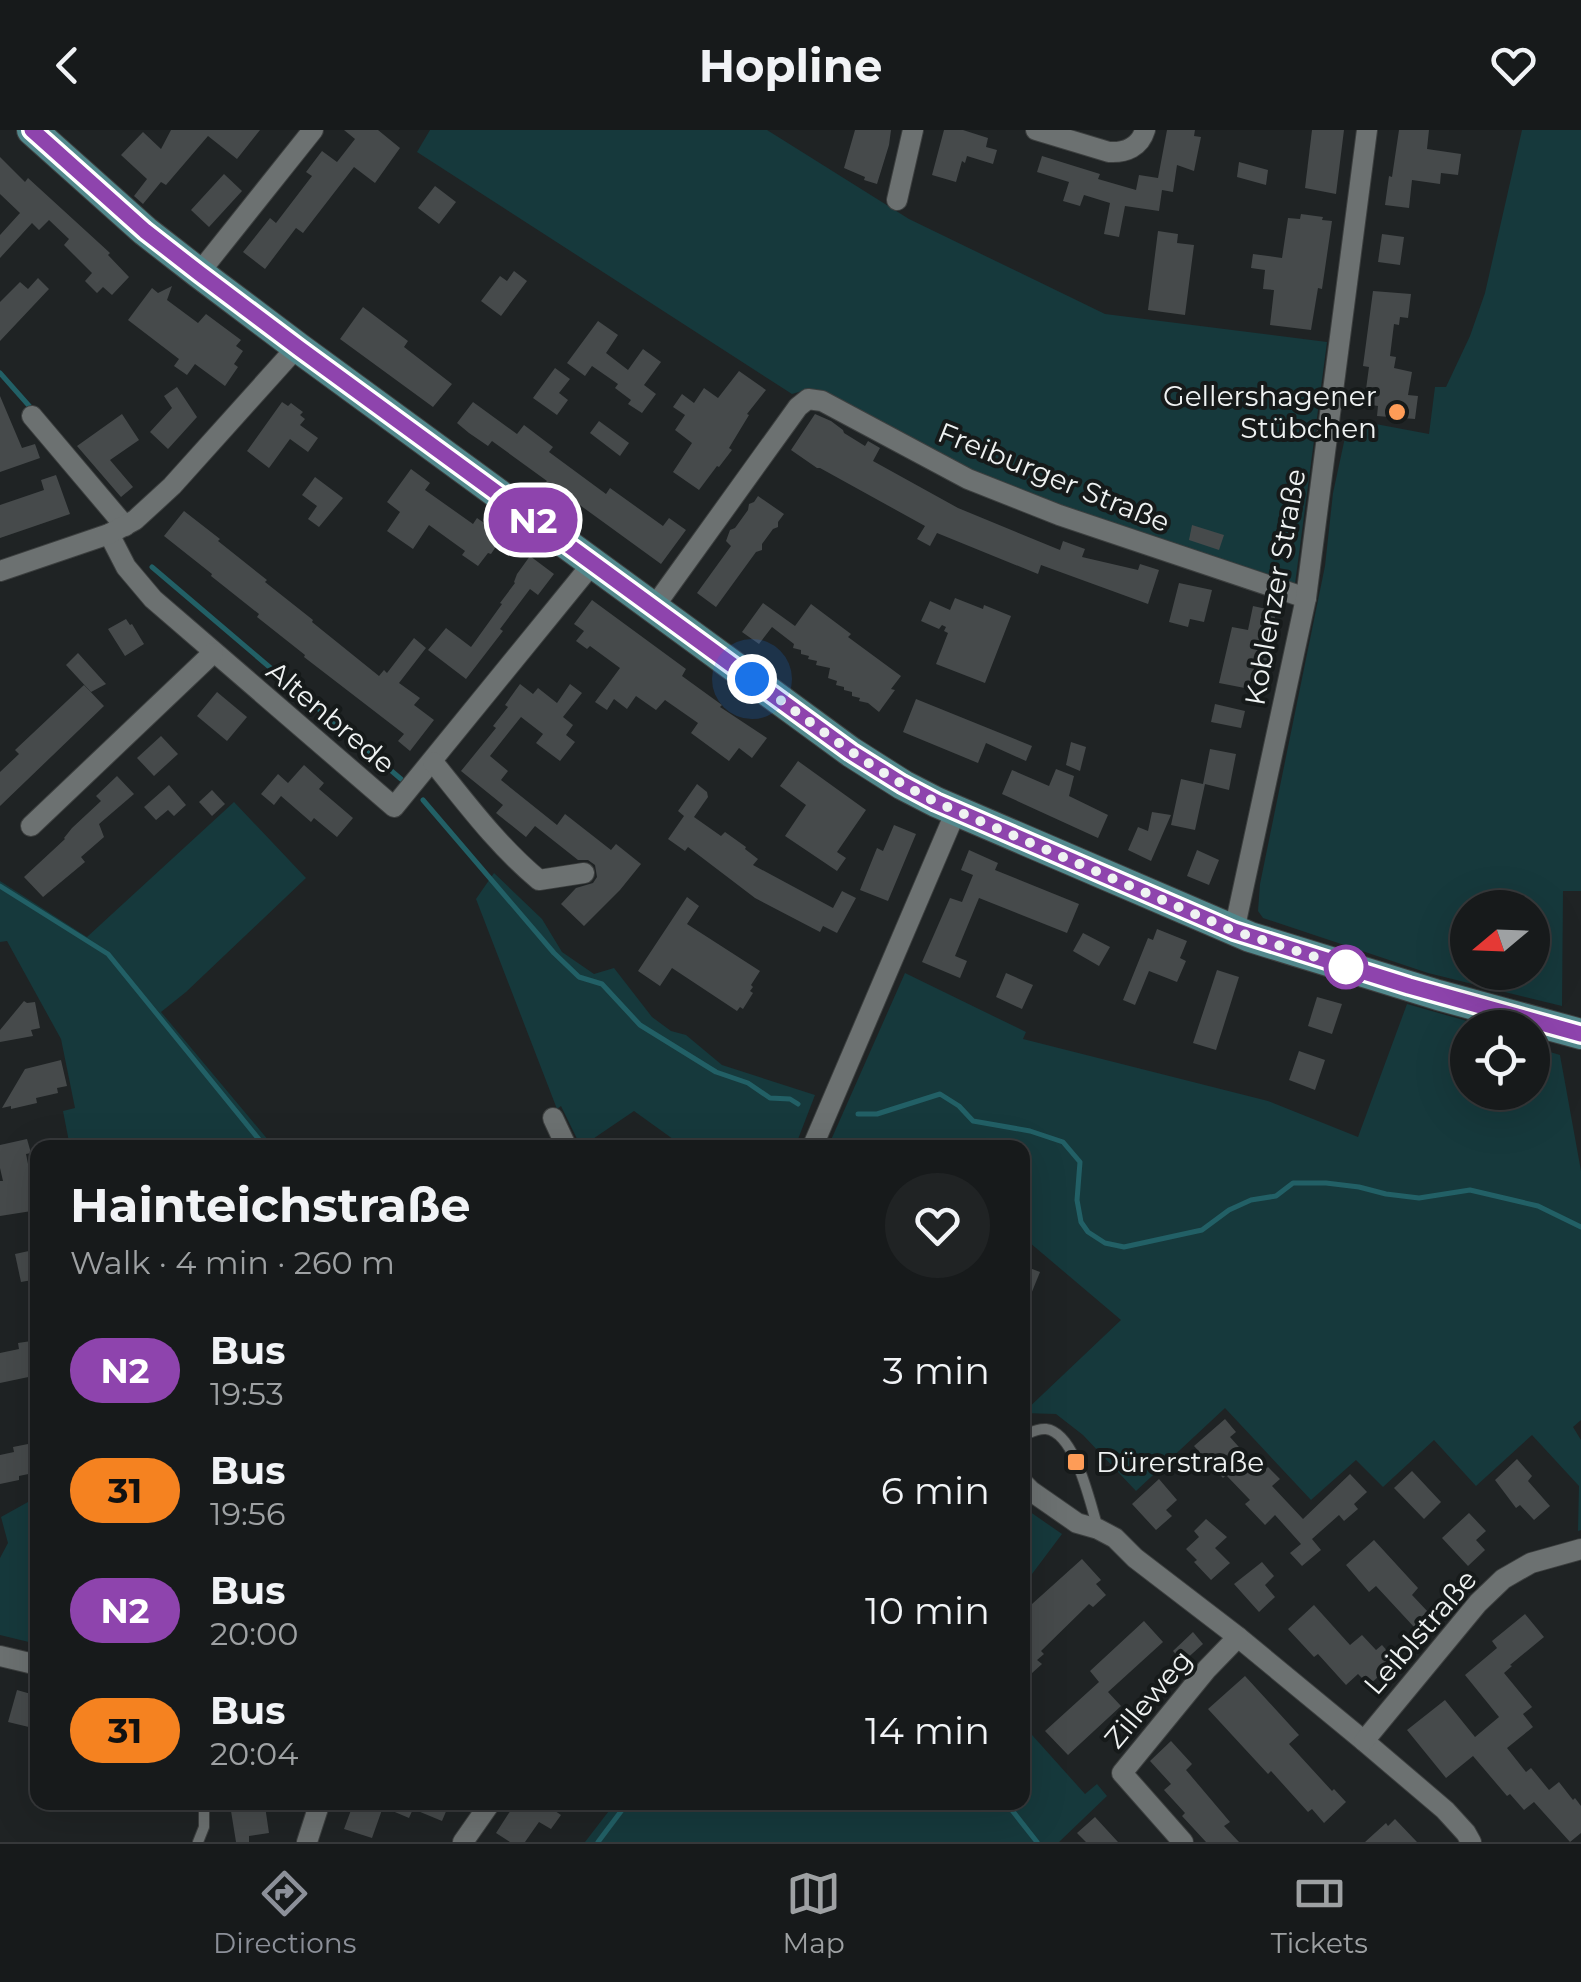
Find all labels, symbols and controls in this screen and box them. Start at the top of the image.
icon: back [40,38,95,93]
text: Hopline [699,38,882,93]
icon: heart [1486,38,1541,93]
place label: Gellershagener Stübchen [1163,379,1377,445]
marker: Gellershagener Stübchen [1386,401,1408,423]
street label: Freiburger Straße [933,415,1175,539]
street label: Koblenzer Straße [1237,466,1313,708]
line badge: N2 [488,488,578,552]
text: N2 [509,499,557,542]
street label: Altenbrede [260,654,402,780]
your location [727,654,777,704]
north arrow [1450,890,1550,990]
map controls [1450,890,1550,1110]
unlabelled marker [1325,946,1367,988]
button: locate [1450,1010,1550,1110]
button: heart [885,1173,990,1278]
text: Hainteichstraße [70,1176,471,1234]
text: Walk · 4 min · 260 m [70,1243,395,1282]
text: Bus [210,1327,285,1374]
text: 3 min [882,1347,990,1394]
text: N2 [101,1349,149,1392]
text: 19:53 [210,1374,284,1413]
place label: Dürerstraße [1096,1445,1264,1479]
text: Bus [210,1447,285,1494]
marker: Dürerstraße [1065,1451,1087,1473]
text: 6 min [881,1467,990,1514]
text: 31 [108,1469,142,1512]
text: 19:56 [210,1494,285,1533]
street label: Leiblstraße [1356,1563,1484,1701]
text: Bus [210,1567,285,1614]
text: 10 min [865,1587,990,1634]
text: N2 [101,1589,149,1632]
text: 20:00 [210,1614,298,1653]
street label: Zilleweg [1097,1643,1199,1755]
text: Bus [210,1687,285,1734]
text: 14 min [865,1707,990,1754]
text: 31 [108,1709,142,1752]
text: 20:04 [210,1734,298,1773]
tab: Directions [213,1866,356,1960]
tab: Map [782,1866,845,1960]
tab: Tickets [1271,1866,1368,1960]

